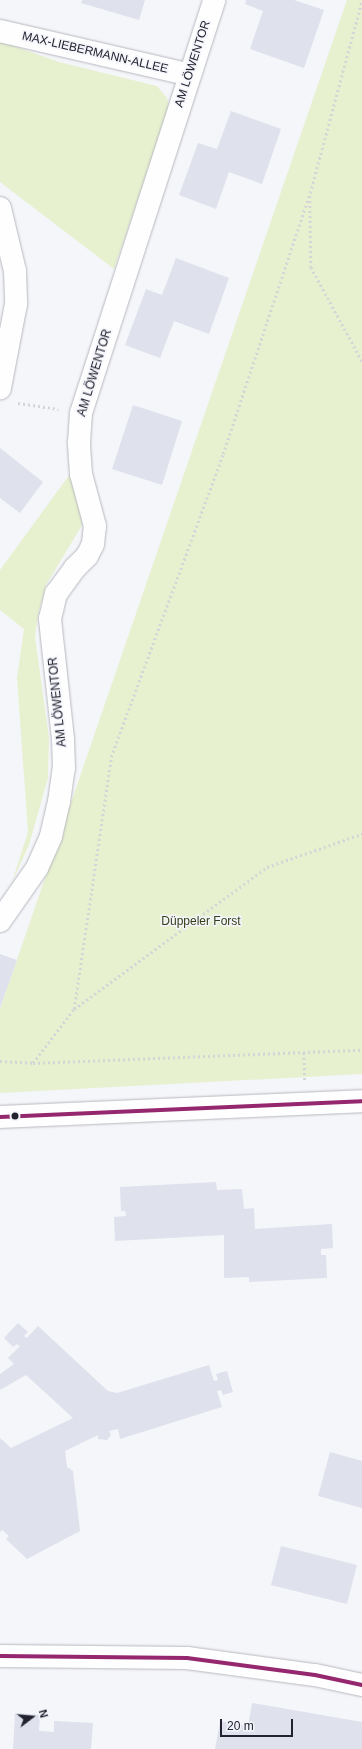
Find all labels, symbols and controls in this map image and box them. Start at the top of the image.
street label: AM LÖWENTOR [172,19,214,109]
street label: MAX-LIEBERMANN-ALLEE [21,29,169,77]
street label: AM LÖWENTOR [75,328,115,418]
street label: AM LÖWENTOR [46,656,70,748]
park label: Düppeler Forst [161,915,241,929]
unlabelled marker [10,1111,20,1121]
north arrow [12,1697,52,1737]
text: N [37,1708,50,1719]
scale bar [222,1711,295,1737]
text: 20 m [227,1719,254,1733]

